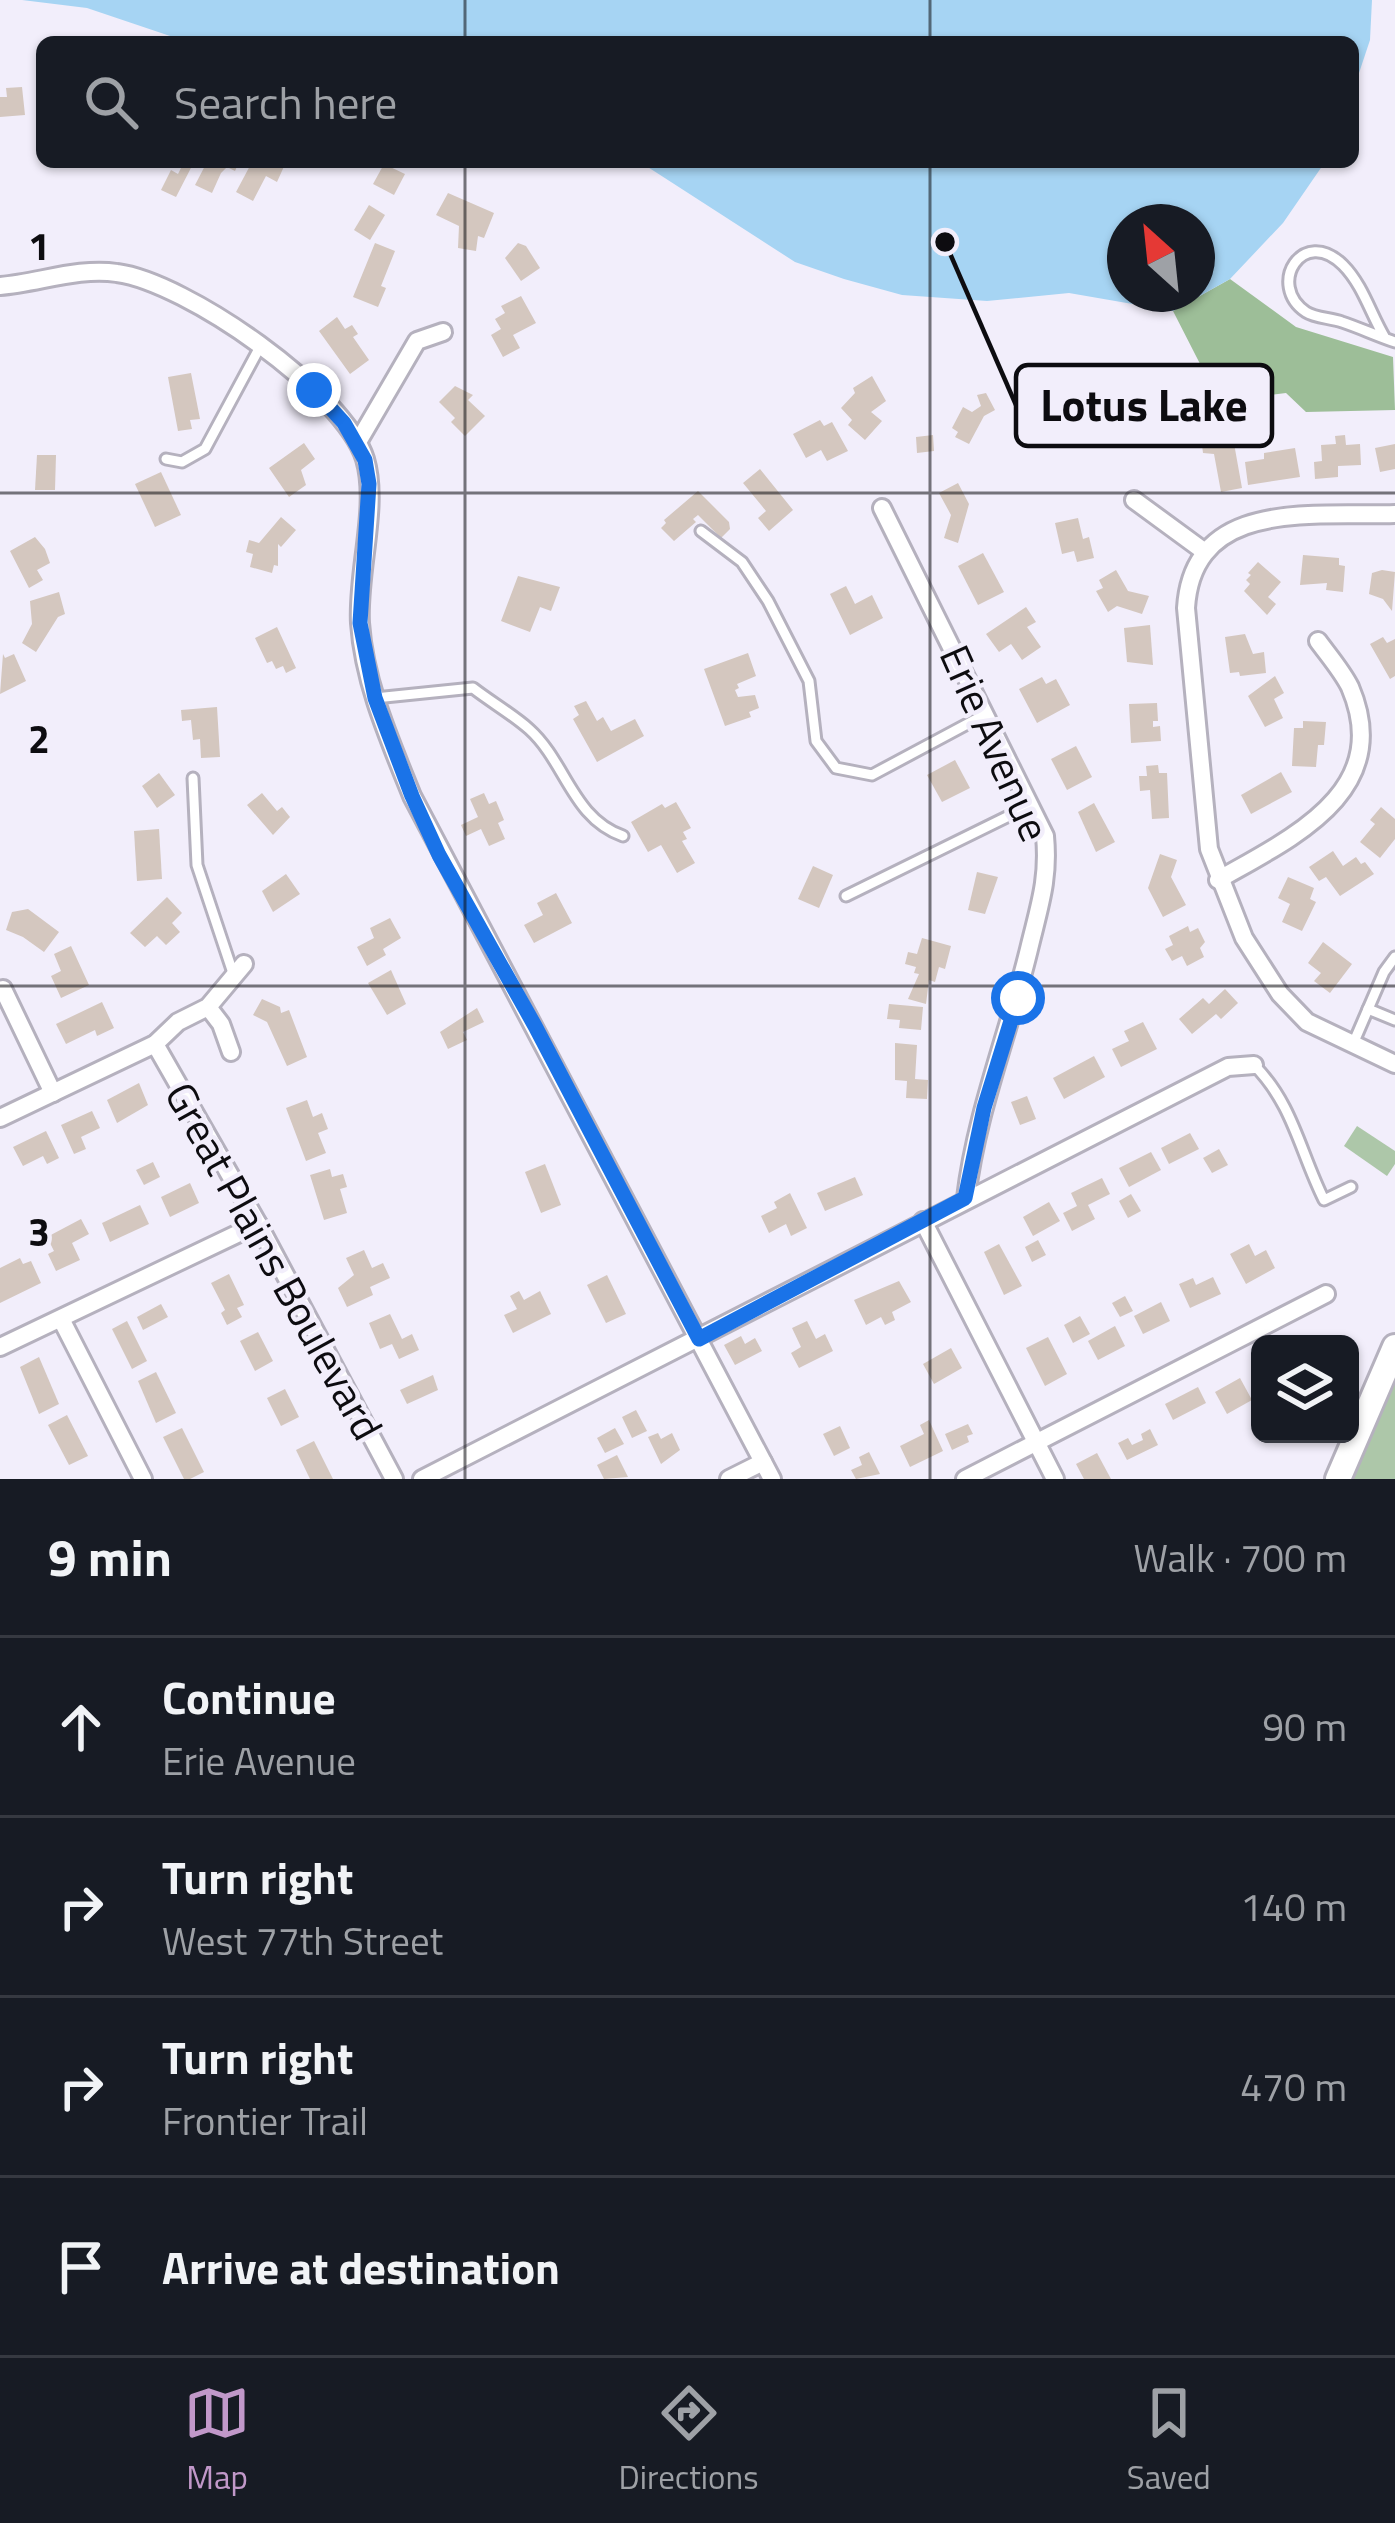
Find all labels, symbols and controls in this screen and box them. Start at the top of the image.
search box [36,36,1359,168]
text: Search here [174,68,397,136]
icon: search [78,69,144,135]
north arrow [1107,204,1215,312]
text: 1 [28,216,50,275]
route end [287,363,341,417]
callout: Lotus Lake [1016,365,1272,446]
text: Lotus Lake [1040,370,1248,438]
street label: Erie Avenue [924,634,1068,851]
text: 2 [28,709,50,768]
route start [991,971,1045,1025]
street label: Great Plains Boulevard [150,1070,400,1451]
text: 3 [28,1202,50,1261]
map controls [1251,1335,1359,1443]
button: layers [1251,1335,1359,1443]
text: 9 min [48,1518,172,1596]
text: Walk · 700 m [1133,1528,1347,1587]
text: Continue [162,1663,336,1731]
icon: ahead [48,1694,114,1760]
text: 90 m [1262,1697,1347,1756]
text: Erie Avenue [162,1731,356,1790]
text: Turn right [162,1843,353,1911]
icon: right [48,1874,114,1940]
text: 140 m [1240,1877,1347,1936]
text: West 77th Street [162,1911,443,1970]
text: Turn right [162,2023,353,2091]
icon: right [48,2054,114,2120]
text: 470 m [1240,2057,1347,2116]
text: Frontier Trail [162,2091,368,2150]
text: Arrive at destination [162,2233,560,2301]
icon: arrive [48,2234,114,2300]
tab: Map [184,2380,250,2502]
tab: Directions [619,2380,758,2502]
tab: Saved [1127,2380,1211,2502]

